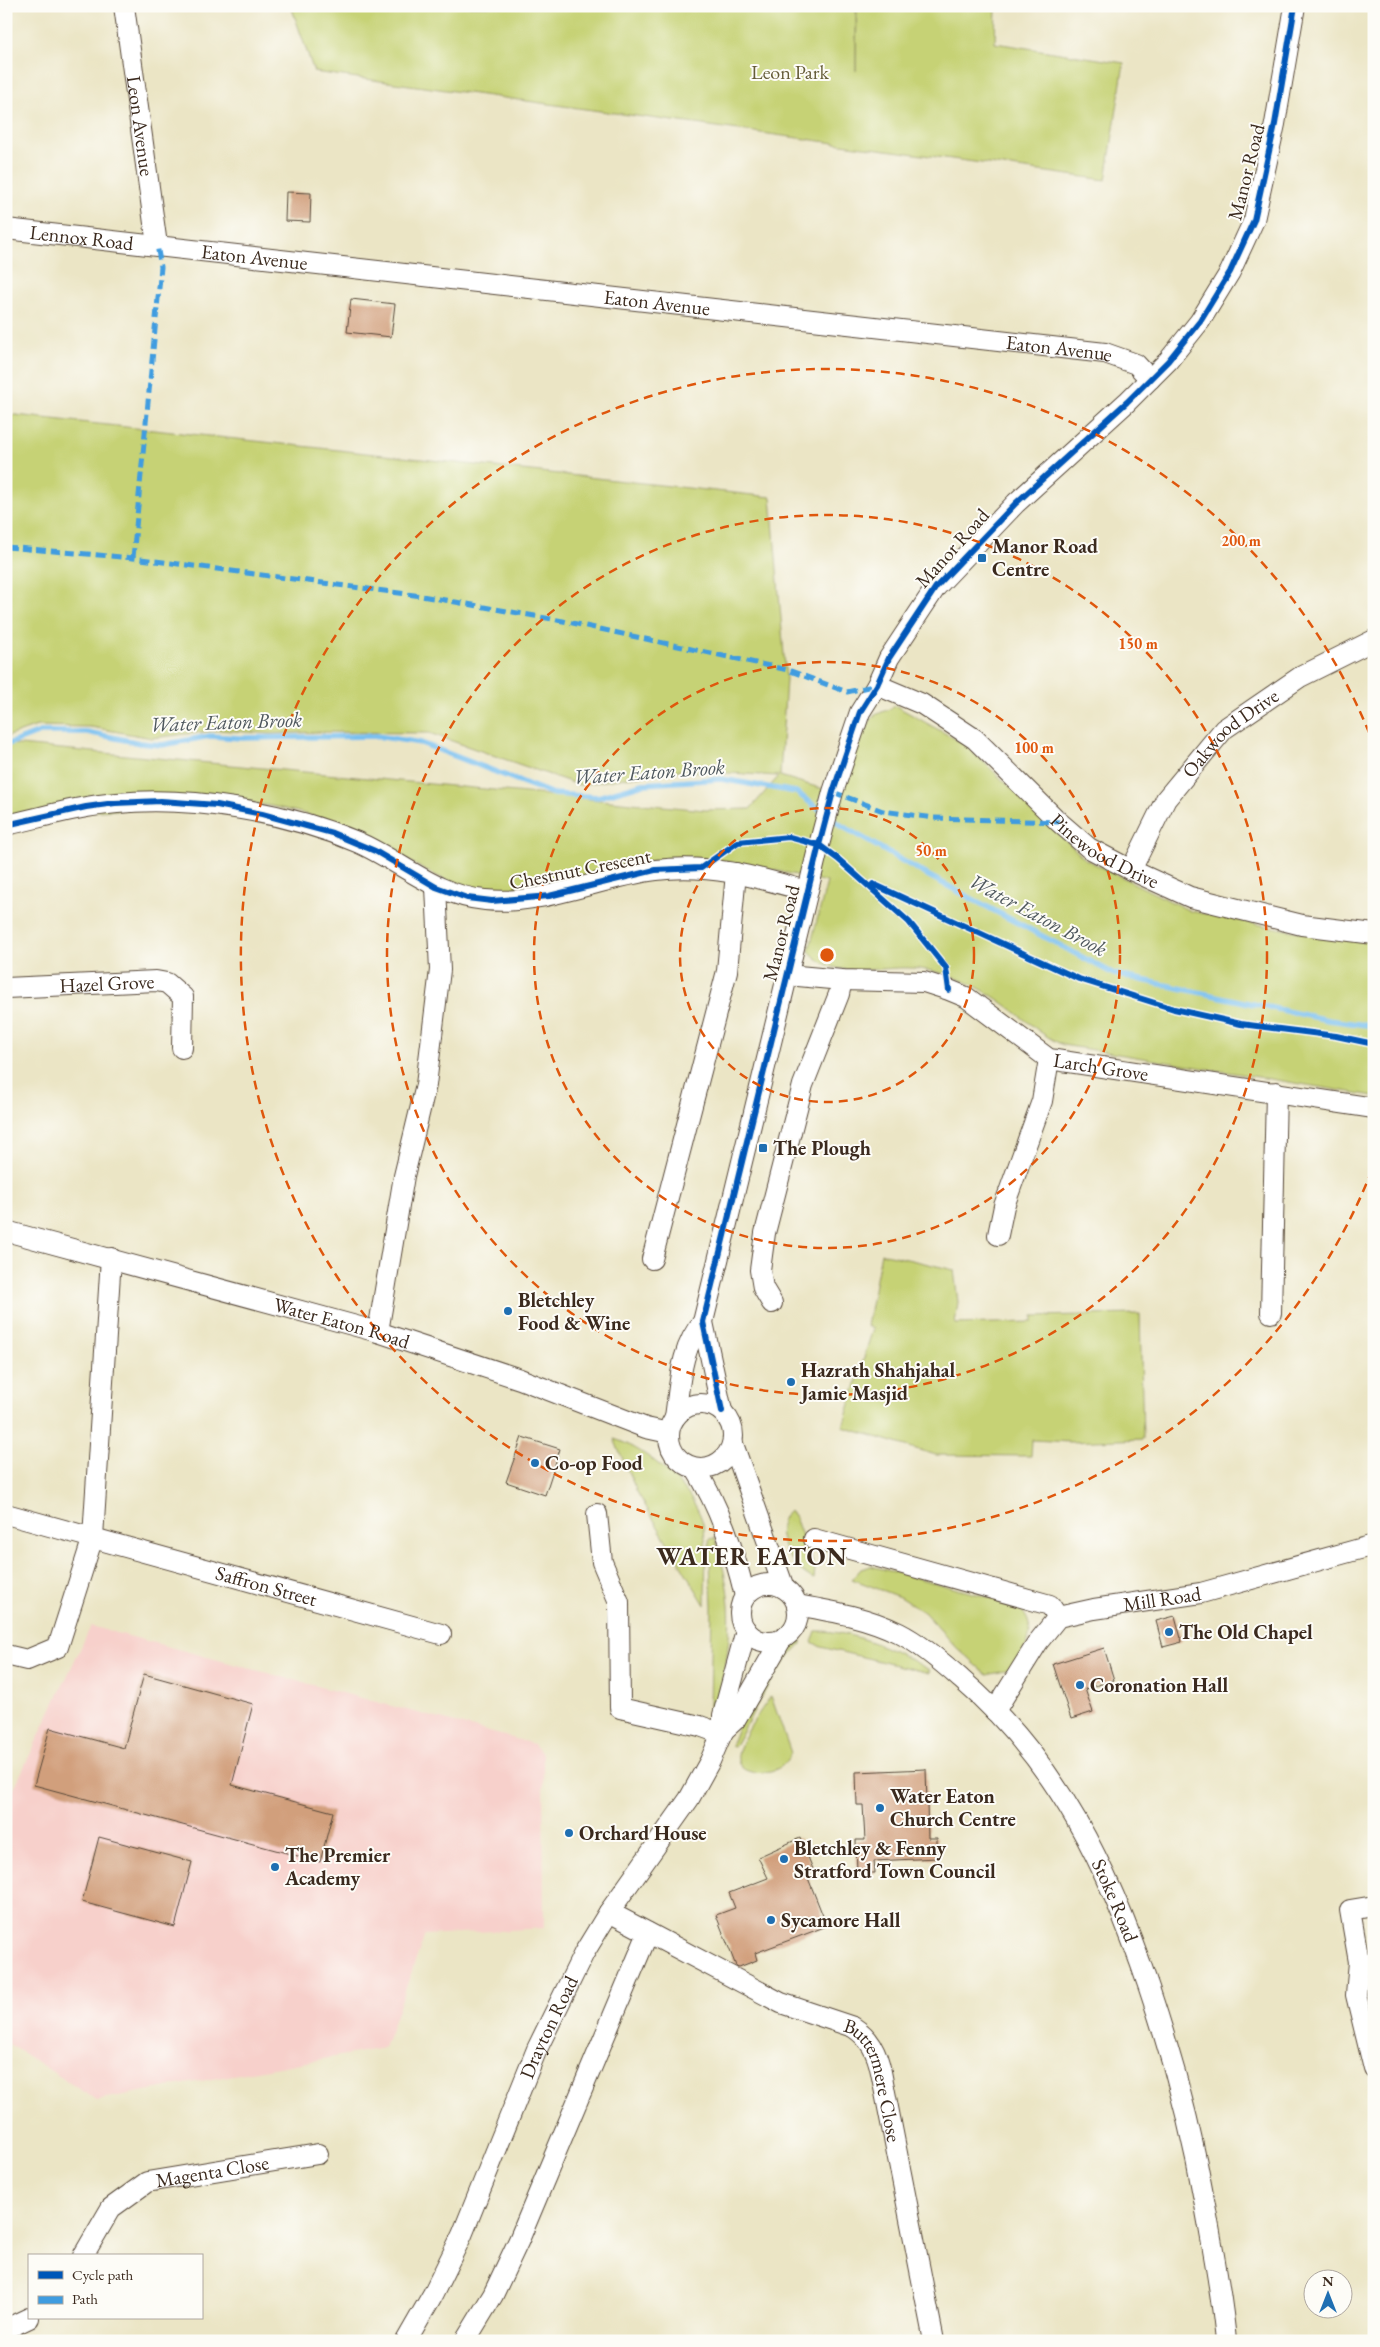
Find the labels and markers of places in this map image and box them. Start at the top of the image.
place label: Manor Road Centre [992,533,1098,582]
marker: Manor Road Centre [976,552,988,564]
centre of rings [818,946,836,964]
place label: The Plough [773,1135,871,1161]
marker: The Plough [757,1142,769,1154]
place label: Bletchley Food & Wine [518,1287,630,1336]
marker: Bletchley Food & Wine [502,1305,514,1317]
place label: Hazrath Shahjahal Jamie Masjid [799,1357,956,1406]
marker: Hazrath Shahjahal Jamie Masjid [785,1376,797,1388]
place label: Co-op Food [545,1450,643,1476]
marker: Co-op Food [529,1457,541,1469]
place label: The Old Chapel [1179,1619,1313,1645]
marker: The Old Chapel [1163,1626,1175,1638]
place label: Coronation Hall [1090,1672,1228,1698]
marker: Coronation Hall [1074,1679,1086,1691]
place label: Water Eaton Church Centre [890,1783,1016,1832]
marker: Water Eaton Church Centre [874,1802,886,1814]
place label: Orchard House [579,1820,707,1846]
marker: Orchard House [563,1827,575,1839]
place label: Bletchley & Fenny Stratford Town Council [794,1835,996,1884]
place label: The Premier Academy [284,1842,391,1891]
marker: Bletchley & Fenny Stratford Town Council [778,1853,790,1865]
marker: The Premier Academy [269,1861,281,1873]
place label: Sycamore Hall [781,1907,901,1933]
marker: Sycamore Hall [765,1914,777,1926]

